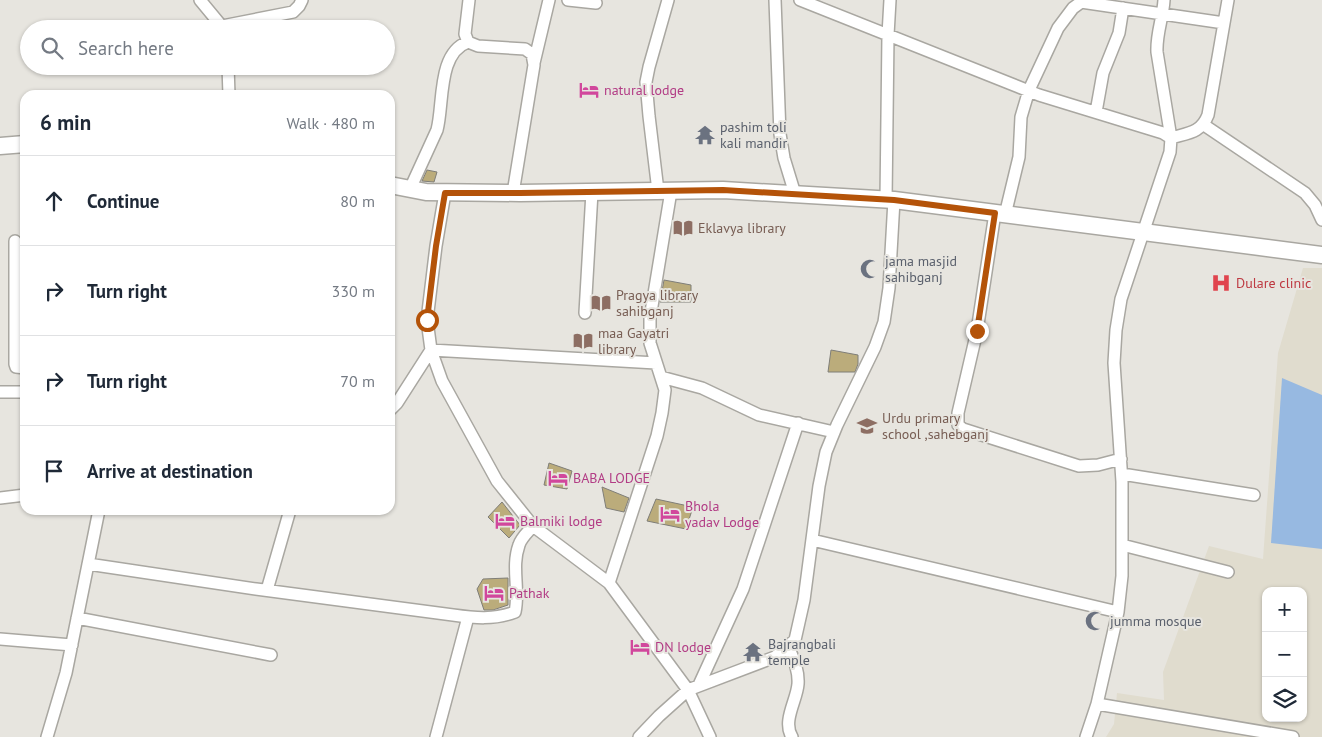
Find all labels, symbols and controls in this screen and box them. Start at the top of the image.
search box [20,20,395,75]
icon: search [38,34,66,62]
text: Search here [78,36,174,60]
hotel icon: natural lodge [578,79,600,101]
place label: natural lodge [604,81,684,99]
text: 6 min [40,109,91,136]
text: Walk · 480 m [286,113,375,133]
place label: pashim toli kali mandir [720,118,787,152]
temple icon: pashim toli kali mandir [694,124,716,146]
icon: ahead [40,187,68,215]
text: Continue [87,189,159,213]
text: 80 m [340,191,375,211]
library icon: Eklavya library [672,217,694,239]
place label: Eklavya library [698,219,786,237]
place label: jama masjid sahibganj [885,252,957,286]
mosque icon: jama masjid sahibganj [859,258,881,280]
hospital icon: Dulare clinic [1210,272,1232,294]
place label: Dulare clinic [1236,274,1311,292]
icon: right [40,277,68,305]
text: Turn right [87,279,167,303]
text: 330 m [332,281,375,301]
place label: Pragya library sahibganj [616,286,699,320]
library icon: Pragya library sahibganj [590,292,612,314]
route start [416,309,439,332]
route end [966,320,989,343]
place label: maa Gayatri library [598,324,669,358]
library icon: maa Gayatri library [572,330,594,352]
icon: right [40,367,68,395]
text: Turn right [87,369,167,393]
text: 70 m [340,371,375,391]
place label: Urdu primary school ,sahebganj [882,409,989,443]
school or university icon: Urdu primary school ,sahebganj [856,415,878,437]
icon: arrive [40,457,68,485]
text: Arrive at destination [87,459,253,483]
hotel icon: BABA LODGE [547,467,569,489]
place label: BABA LODGE [573,469,650,487]
place label: Bhola yadav Lodge [685,497,759,531]
hotel icon: Bhola yadav Lodge [659,503,681,525]
hotel icon: Balmiki lodge [494,510,516,532]
place label: Balmiki lodge [520,512,602,530]
hotel icon: Pathak [483,582,505,604]
place label: Pathak [509,584,550,602]
map controls [1262,587,1307,722]
button: + [1262,587,1307,632]
mosque icon: jumma mosque [1084,610,1106,632]
place label: jumma mosque [1110,612,1202,630]
button: − [1262,632,1307,677]
place label: Bajrangbali temple [768,635,836,669]
hotel icon: DN lodge [629,636,651,658]
place label: DN lodge [655,638,711,656]
temple icon: Bajrangbali temple [742,641,764,663]
button: layers [1262,677,1307,722]

